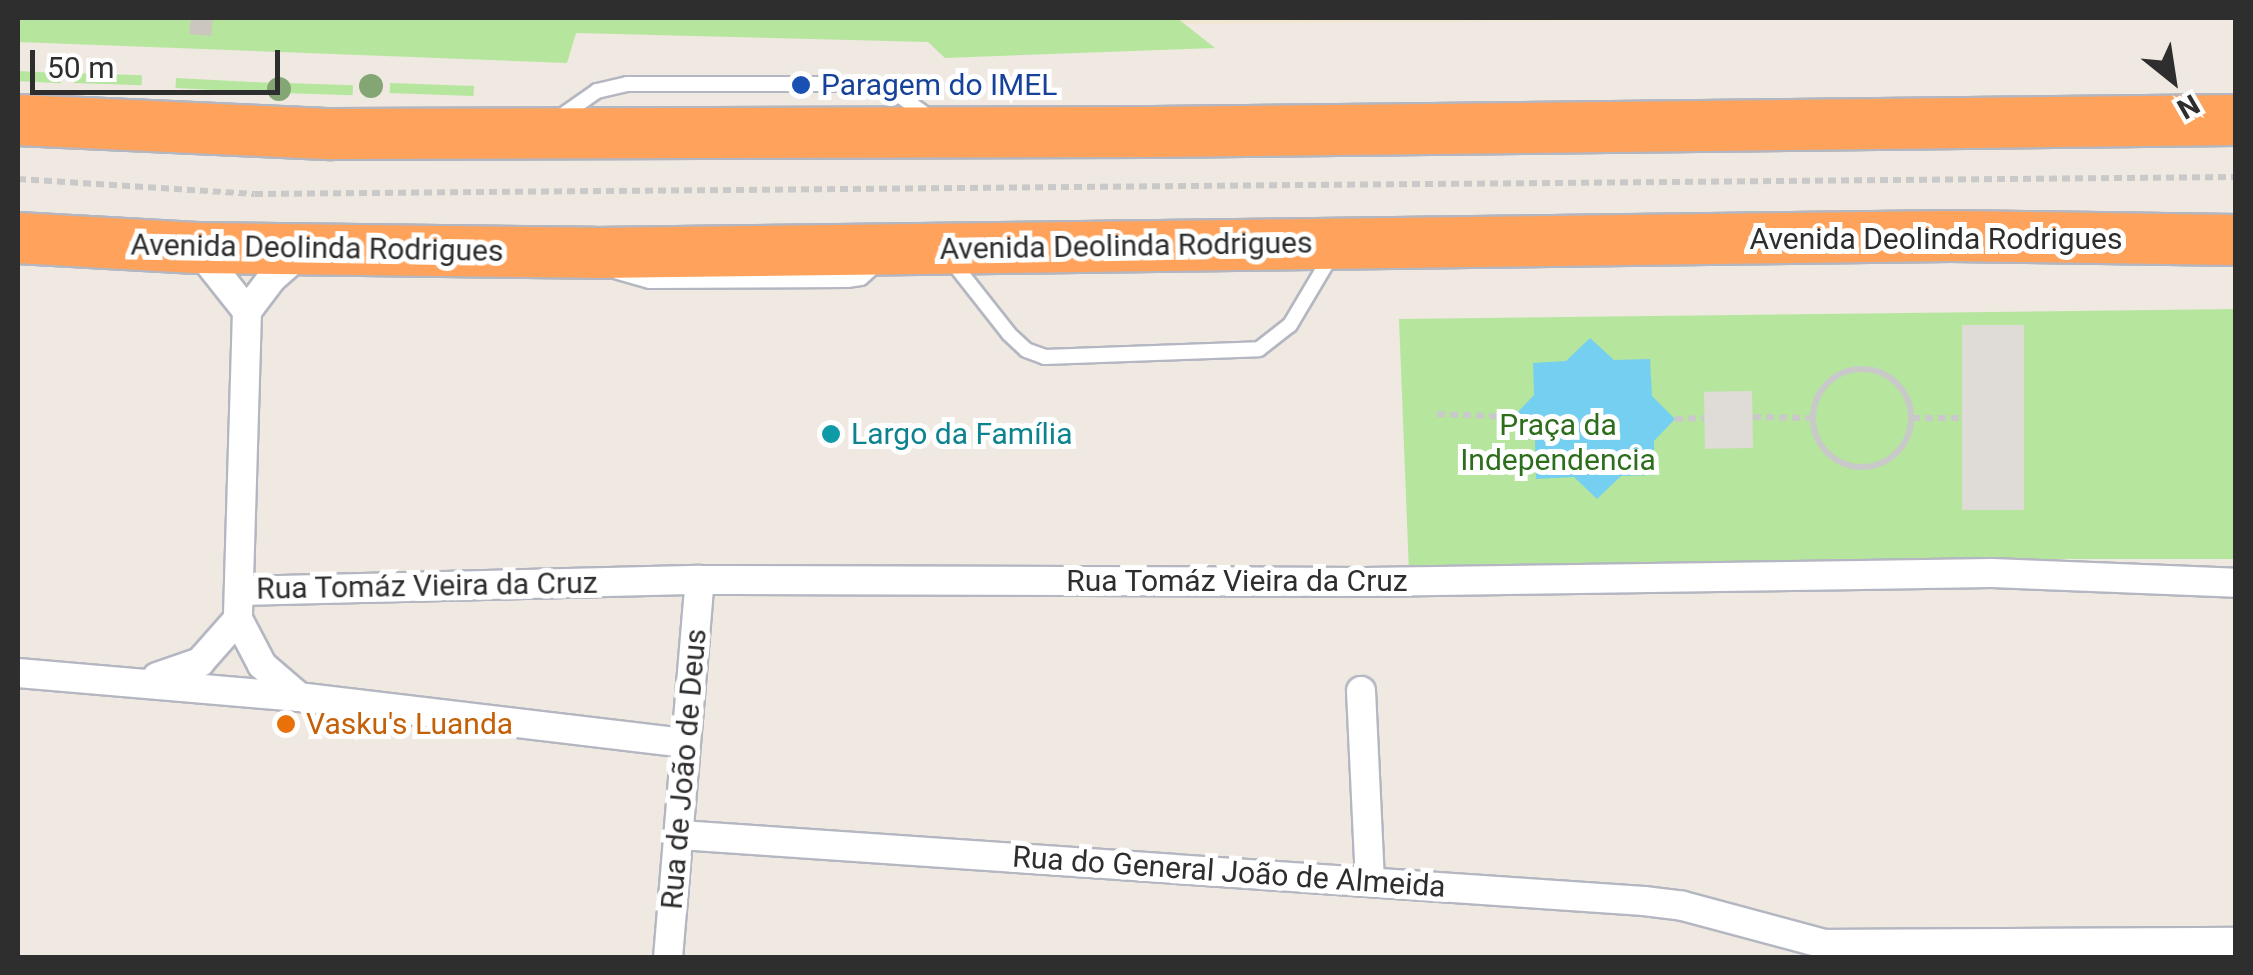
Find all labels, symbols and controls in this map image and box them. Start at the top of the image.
scale bar [35,30,285,92]
north arrow [2123,30,2223,130]
text: 50 m [47,50,114,85]
place label: Paragem do IMEL [821,67,1058,103]
marker: Paragem do IMEL [790,74,812,96]
text: N [2171,87,2205,126]
street label: Avenida Deolinda Rodrigues [1750,221,2122,257]
street label: Avenida Deolinda Rodrigues [939,225,1313,267]
street label: Avenida Deolinda Rodrigues [130,227,504,269]
park label: Praça da Independencia [1460,407,1656,478]
place label: Largo da Família [851,416,1072,452]
marker: Largo da Família [820,423,842,445]
street label: Rua Tomáz Vieira da Cruz [1066,563,1408,599]
street label: Rua Tomáz Vieira da Cruz [256,565,598,607]
street label: Rua de João de Deus [654,627,714,911]
place label: Vasku's Luanda [306,706,513,742]
marker: Vasku's Luanda [275,713,297,735]
street label: Rua do General João de Almeida [1011,839,1447,905]

